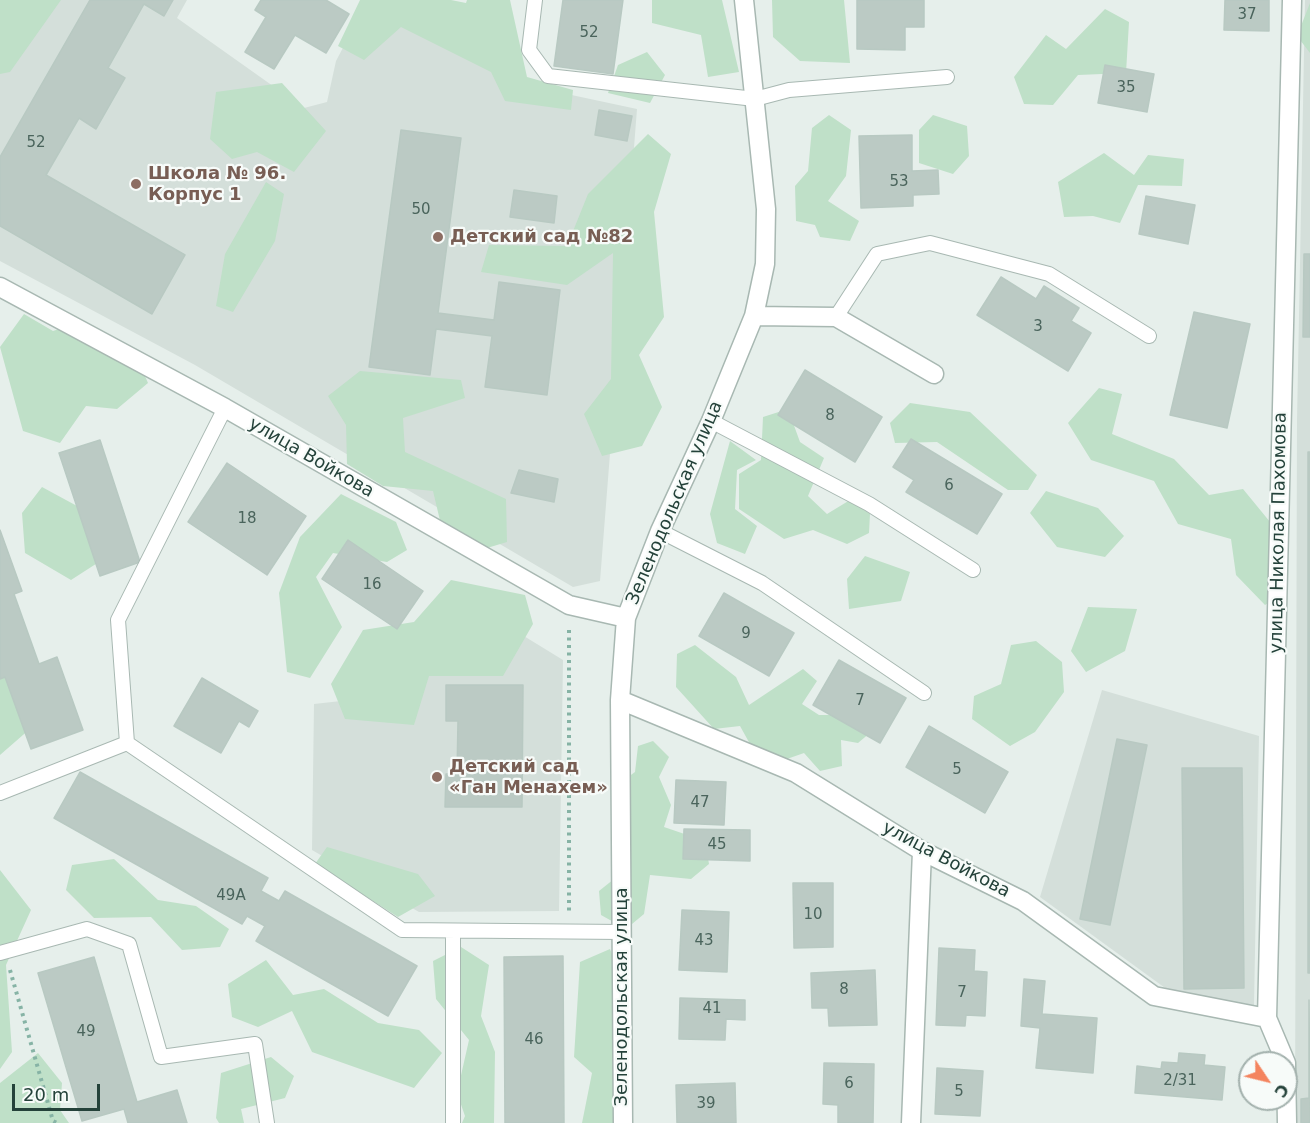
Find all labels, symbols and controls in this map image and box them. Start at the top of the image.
house number: 37 [1237,6,1257,24]
house number: 52 [579,24,599,42]
house number: 35 [1116,79,1136,97]
house number: 52 [26,134,46,152]
place label: Школа № 96. Корпус 1 [148,163,286,206]
house number: 53 [889,173,909,191]
marker: Школа № 96. Корпус 1 [129,177,143,191]
house number: 50 [411,201,431,219]
place label: Детский сад №82 [450,226,633,248]
marker: Детский сад №82 [431,230,445,244]
house number: 3 [1033,318,1043,336]
street label: Зеленодольская улица [622,398,728,608]
house number: 8 [825,407,835,425]
street label: улица Николая Пахомова [1266,412,1292,654]
street label: улица Войкова [244,413,378,503]
house number: 6 [944,477,954,495]
house number: 18 [237,510,257,528]
house number: 16 [362,576,382,594]
house number: 9 [741,625,751,643]
house number: 7 [855,692,865,710]
place label: Детский сад «Ган Менахем» [449,756,608,798]
house number: 5 [952,761,962,779]
marker: Детский сад «Ган Менахем» [430,770,444,784]
house number: 47 [690,794,710,812]
street label: улица Войкова [878,817,1014,903]
house number: 45 [707,836,727,854]
house number: 49А [216,887,246,905]
street label: Зеленодольская улица [611,887,633,1107]
house number: 10 [803,906,823,924]
house number: 43 [694,932,714,950]
house number: 8 [839,981,849,999]
house number: 7 [957,984,967,1002]
house number: 41 [702,1000,722,1018]
house number: 49 [76,1023,96,1041]
house number: 46 [524,1031,544,1049]
north arrow [1238,1051,1298,1111]
scale bar [15,1072,104,1110]
house number: 2/31 [1163,1072,1197,1090]
house number: 6 [844,1075,854,1093]
text: С [1270,1080,1293,1101]
house number: 5 [954,1083,964,1101]
text: 20 m [23,1084,69,1105]
house number: 39 [696,1095,716,1113]

